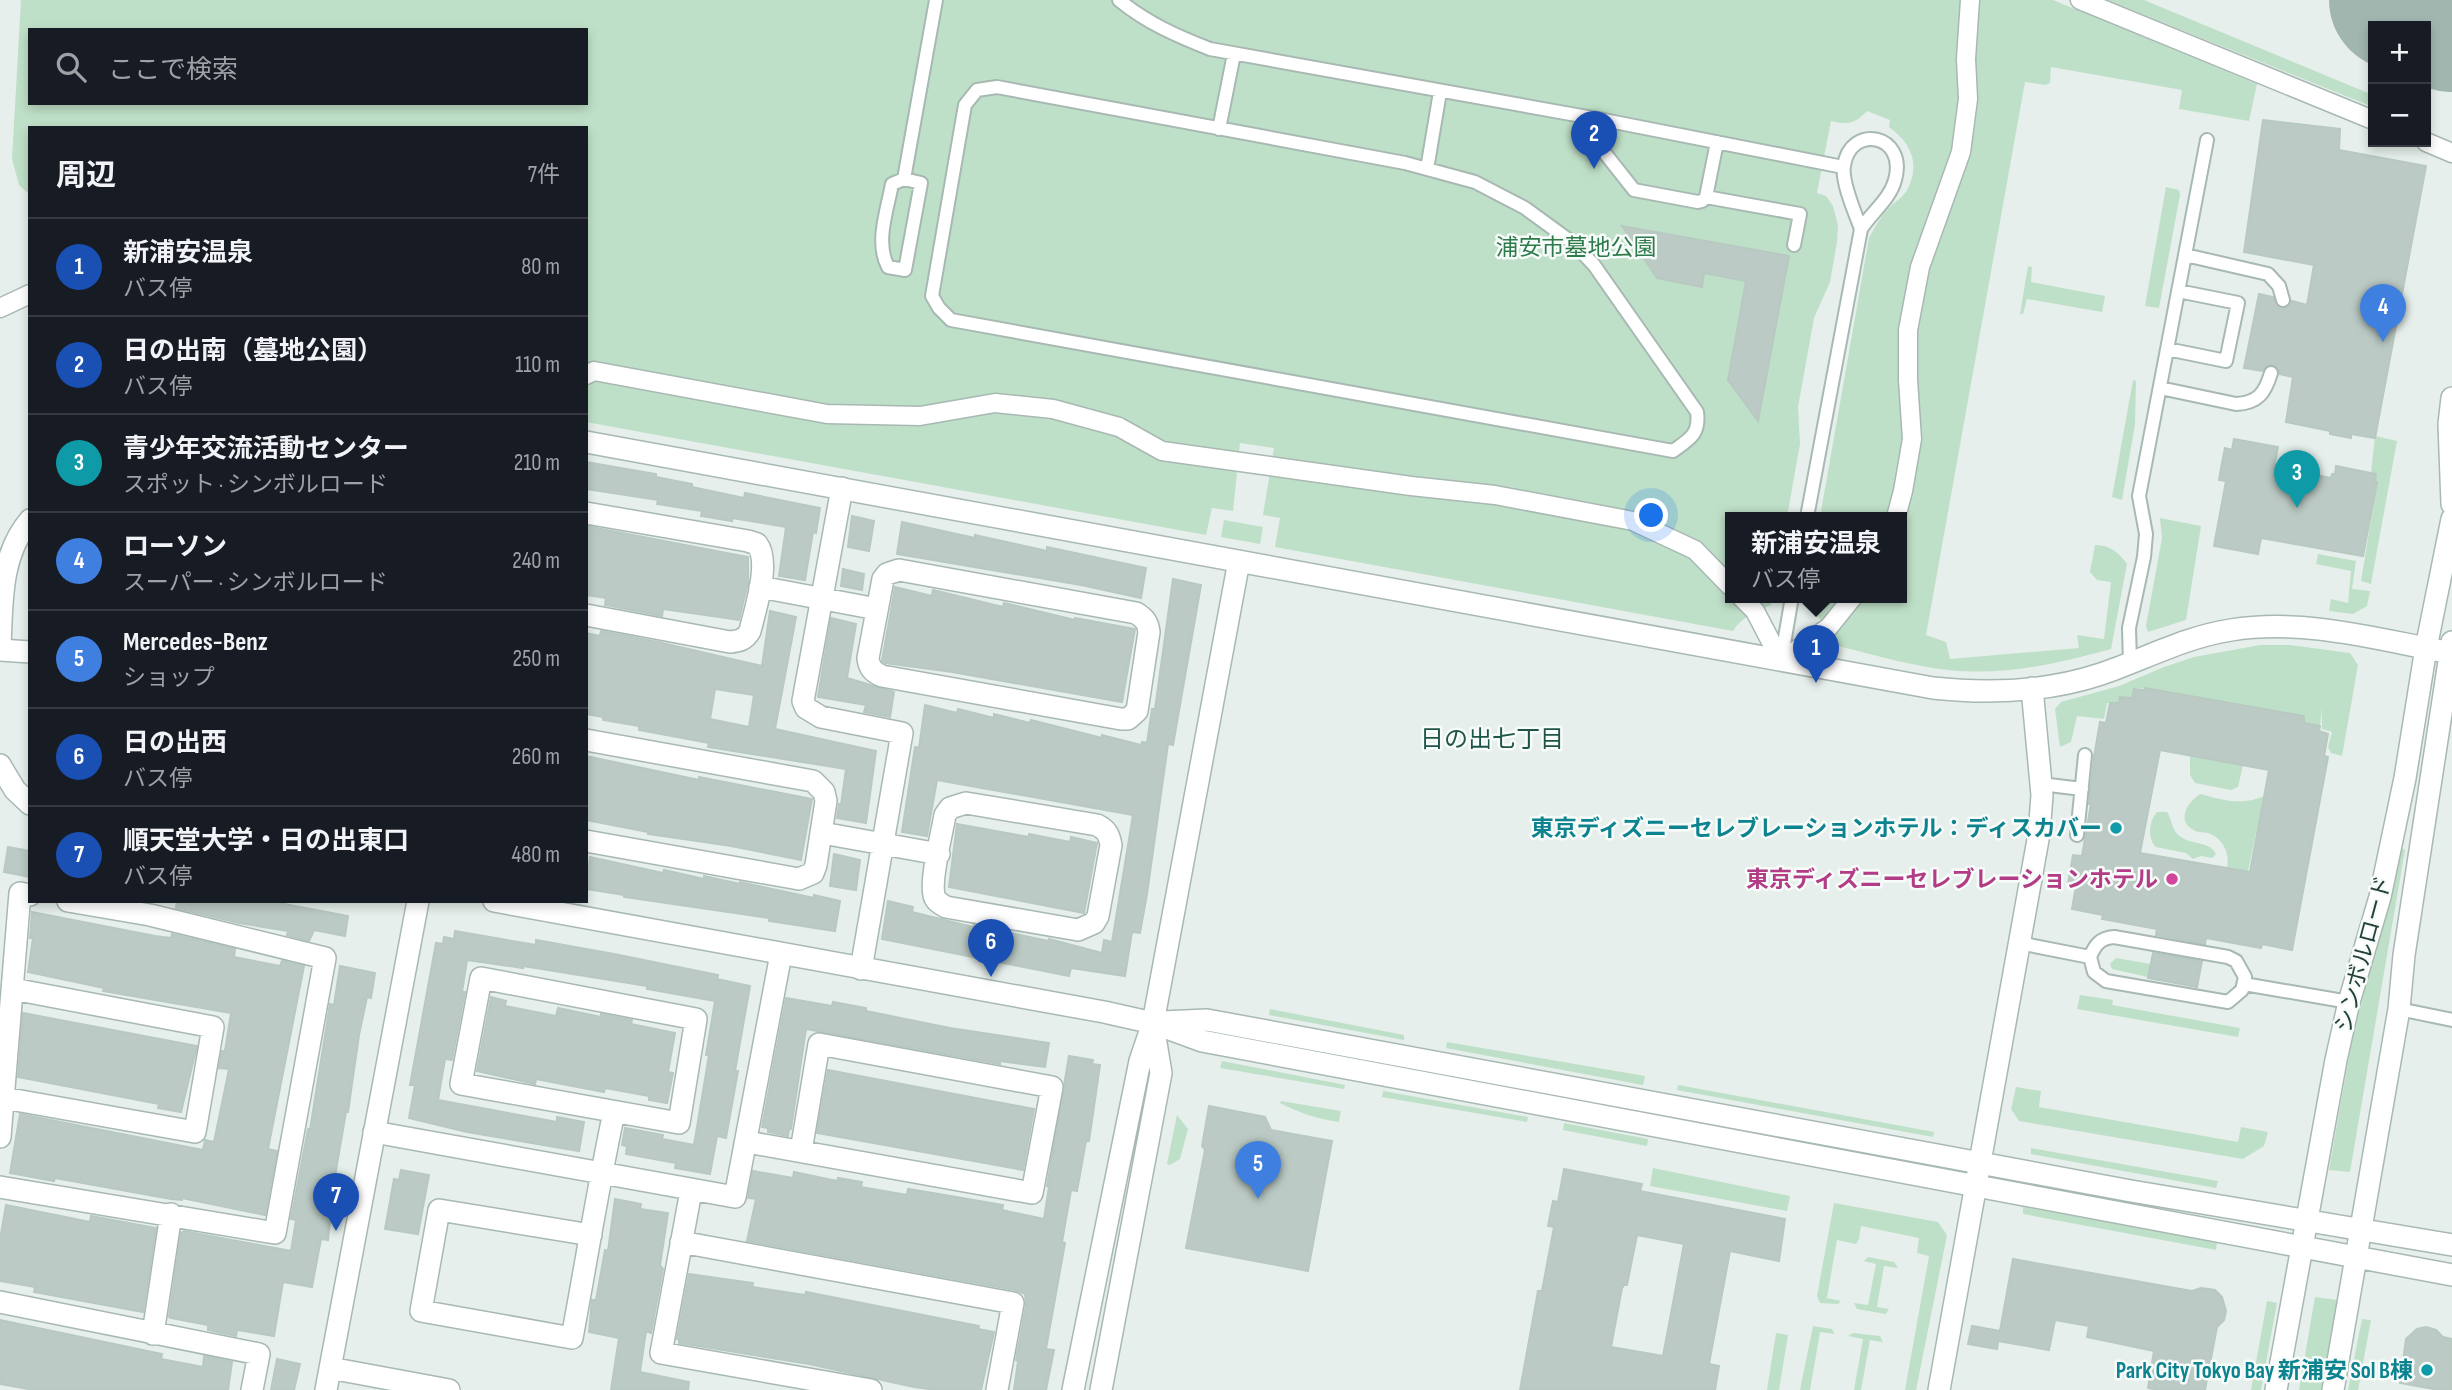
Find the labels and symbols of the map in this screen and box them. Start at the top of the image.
pin: 2 [1571,111,1617,169]
park label: 浦安市墓地公園 [1496,234,1657,262]
pin: 4 [2360,284,2406,342]
pin: 3 [2274,450,2320,508]
your location [1634,498,1668,532]
pin: 1 [1793,625,1839,683]
district label: 日の出七丁目 [1420,725,1564,754]
place label: 東京ディズニーセレブレーションホテル：ディスカバー [1531,815,2102,843]
marker: 東京ディズニーセレブレーションホテル：ディスカバー [2108,820,2124,836]
place label: 東京ディズニーセレブレーションホテル [1746,866,2158,894]
marker: 東京ディズニーセレブレーションホテル [2164,871,2180,887]
street label: シンボルロード [2330,873,2398,1036]
pin: 6 [968,919,1014,977]
pin: 5 [1235,1141,1281,1199]
pin: 7 [313,1173,359,1231]
place label: Park City Tokyo Bay 新浦安 Sol B棟 [2116,1357,2413,1385]
marker: Park City Tokyo Bay 新浦安 Sol B棟 [2419,1362,2435,1378]

